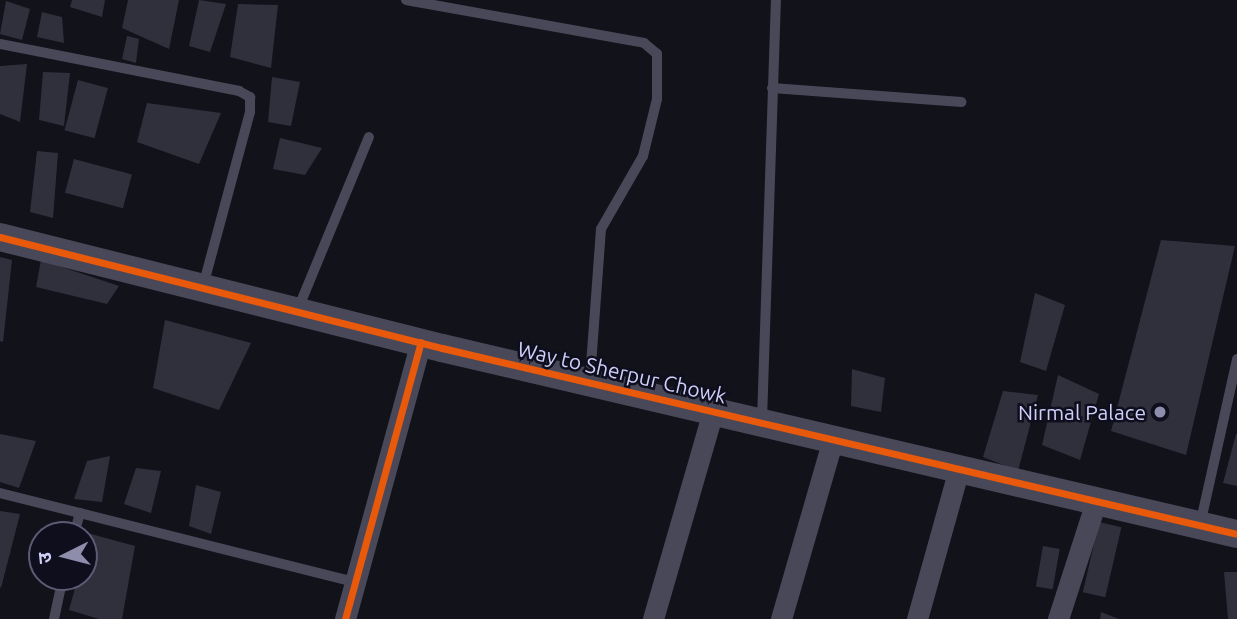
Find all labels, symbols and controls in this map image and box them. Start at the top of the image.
street label: Way to Sherpur Chowk [515,336,729,408]
place label: Nirmal Palace [1018,399,1146,425]
marker: Nirmal Palace [1152,404,1168,420]
north arrow [28,521,98,591]
text: उ [33,551,56,565]

